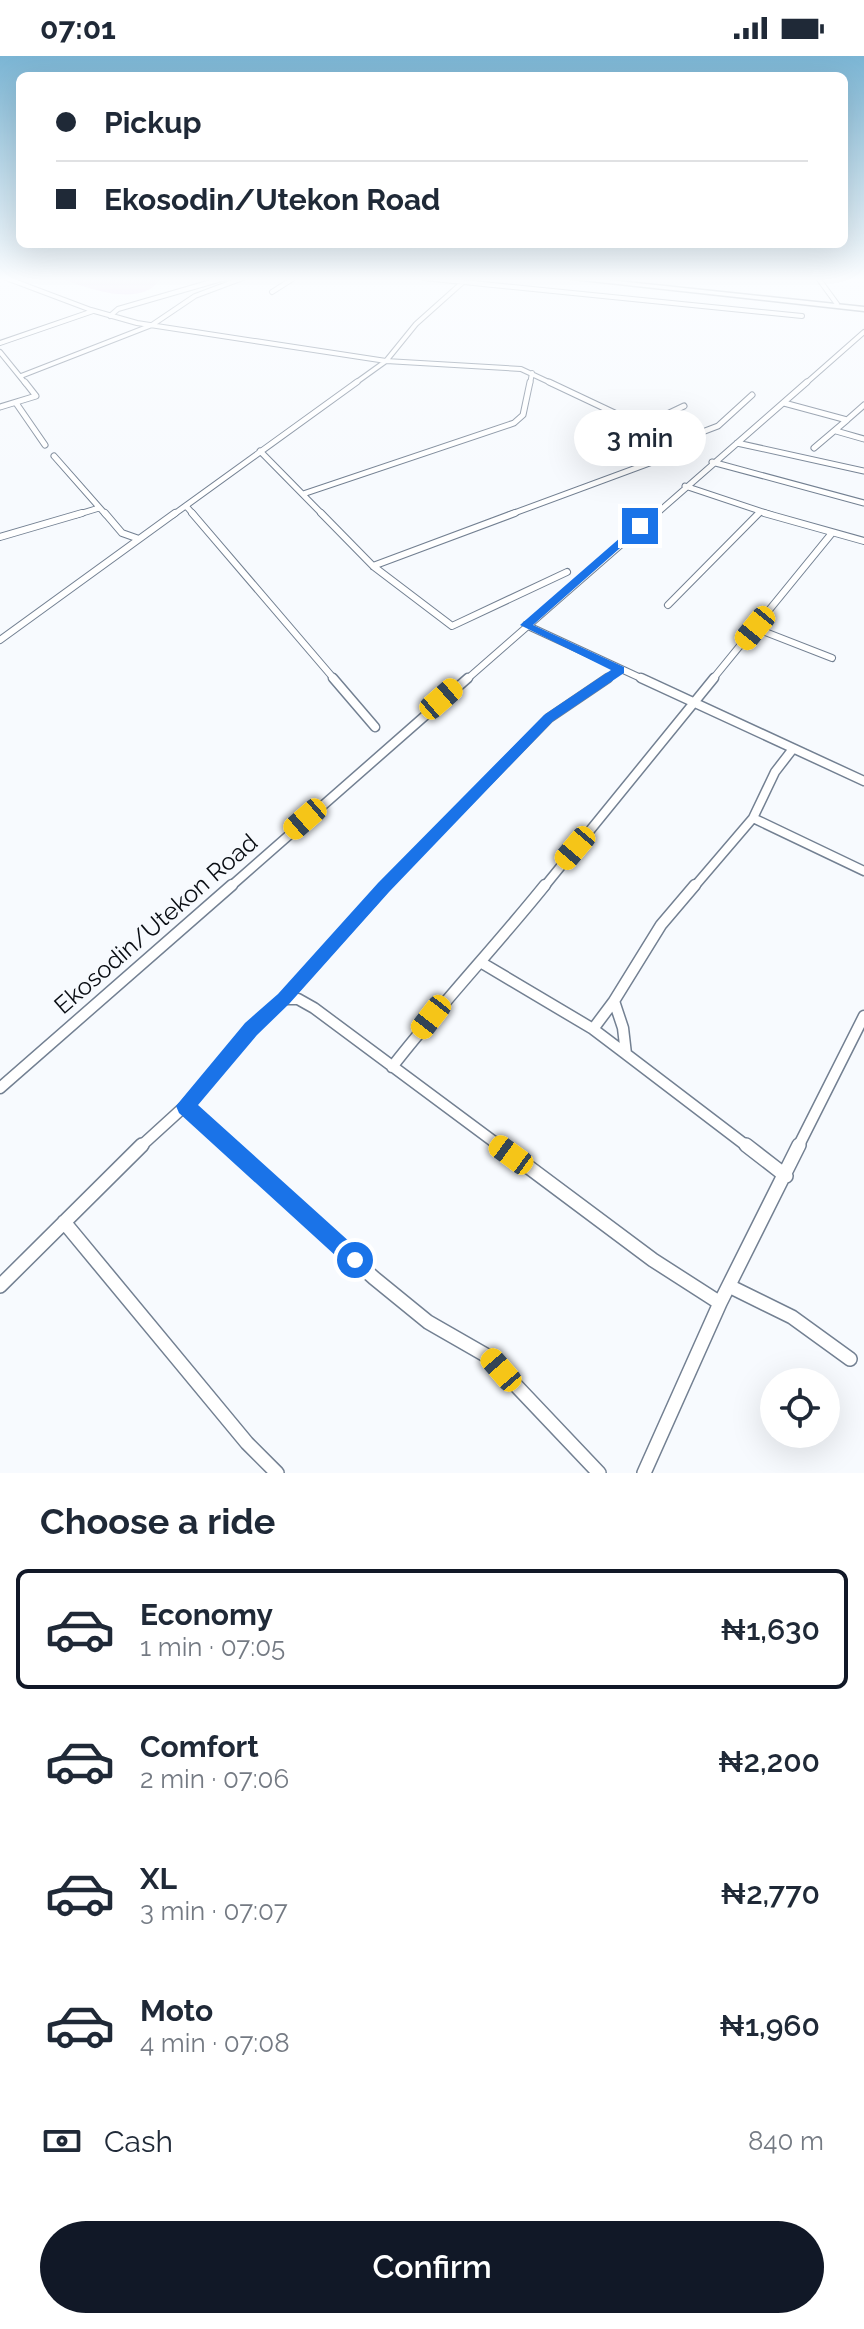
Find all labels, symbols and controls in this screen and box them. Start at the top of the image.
text: 07:01 [40,11,116,46]
text: Pickup [104,105,202,140]
text: Ekosodin/Utekon Road [104,182,440,217]
callout: 3 min [574,410,706,466]
text: 3 min [607,423,673,453]
route end [622,508,658,544]
car [731,602,779,654]
car [415,674,467,724]
car [279,794,331,844]
car [550,822,600,874]
street label: Ekosodin/Utekon Road [48,828,263,1020]
car [407,991,455,1043]
car [485,1131,537,1179]
route start [337,1242,373,1278]
car [476,1344,526,1396]
map controls [760,1368,840,1448]
button: locate [760,1368,840,1448]
text: Choose a ride [40,1500,275,1542]
icon: car [44,1593,116,1665]
text: Economy [140,1597,273,1632]
text: ₦1,630 [721,1612,820,1647]
text: 1 min · 07:05 [140,1632,285,1662]
icon: car [44,1725,116,1797]
text: Comfort [140,1729,259,1764]
text: ₦2,200 [718,1744,820,1779]
text: 2 min · 07:06 [140,1764,289,1794]
icon: car [44,1857,116,1929]
text: XL [140,1861,177,1896]
text: ₦2,770 [720,1876,820,1911]
text: 3 min · 07:07 [140,1896,288,1926]
icon: car [44,1989,116,2061]
text: Moto [140,1993,213,2028]
text: ₦1,960 [719,2008,820,2043]
text: 4 min · 07:08 [140,2028,290,2058]
icon: cash [40,2119,84,2163]
text: Cash [104,2124,173,2159]
text: 840 m [748,2126,824,2156]
button: Confirm [40,2221,824,2313]

